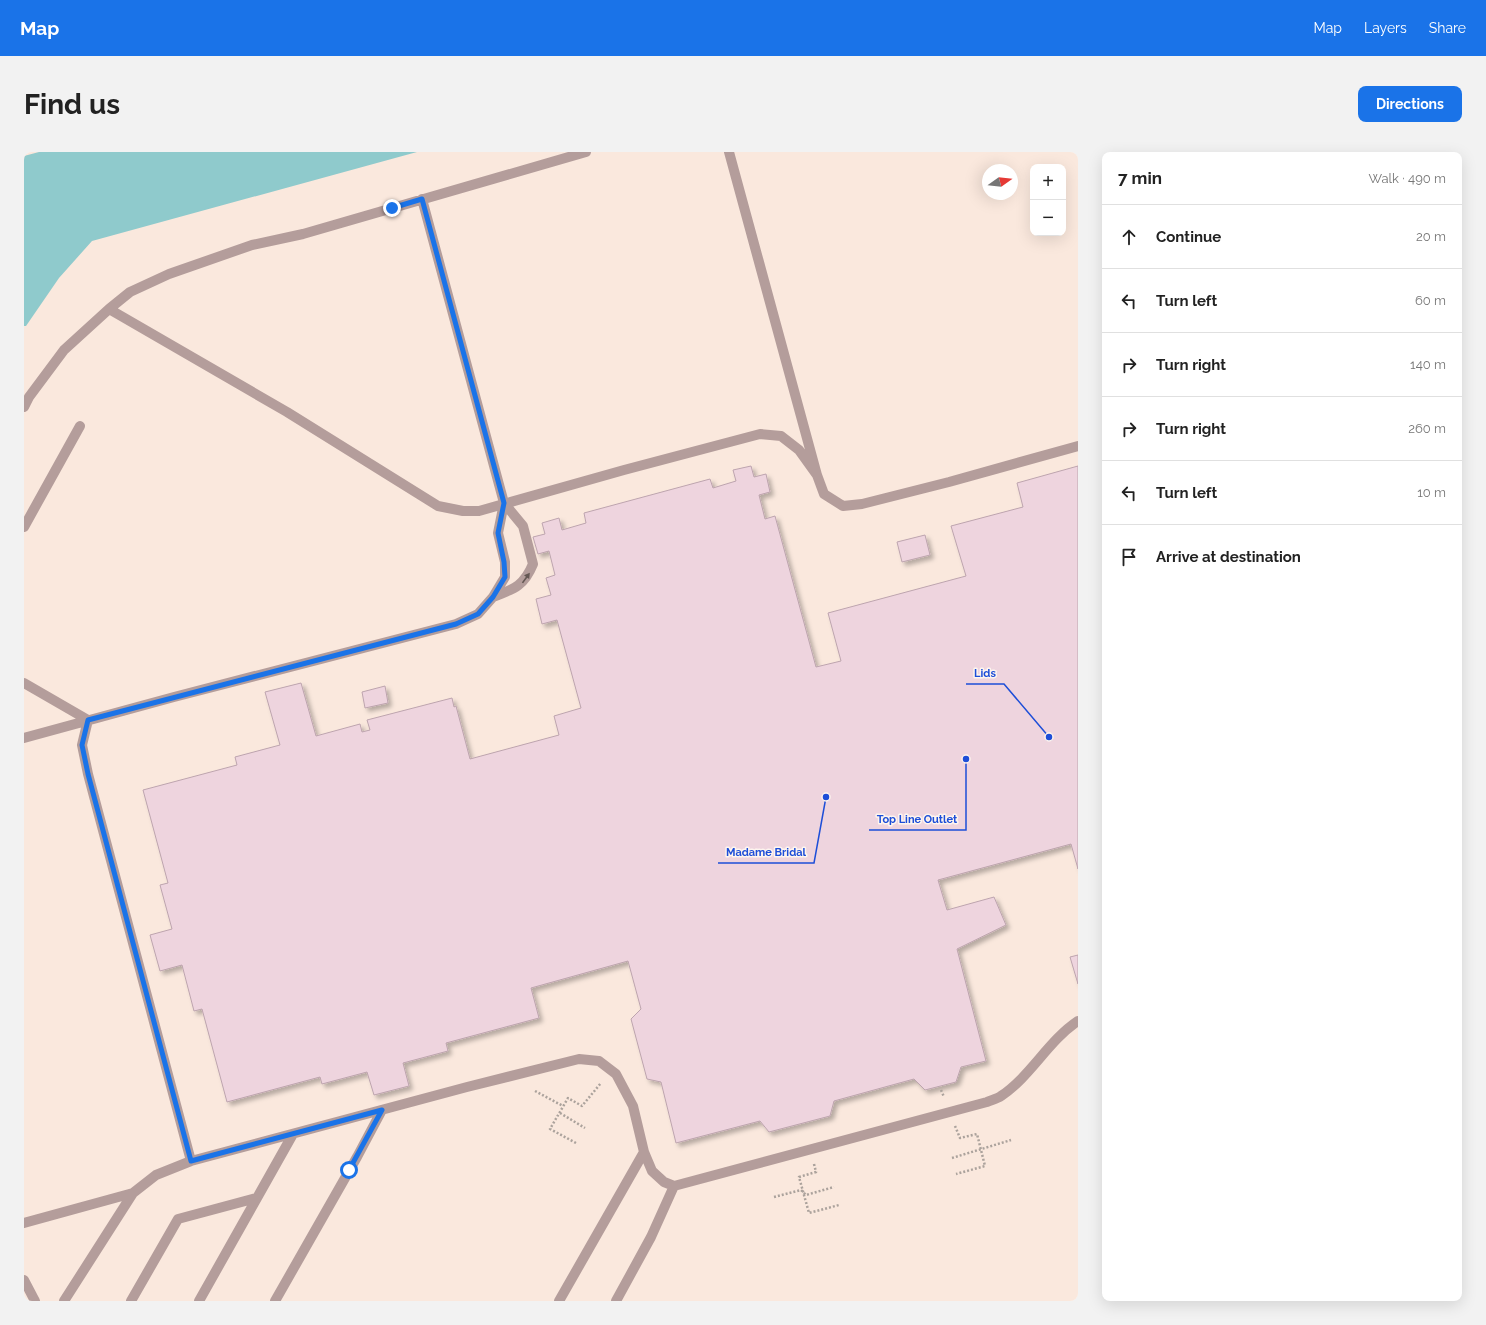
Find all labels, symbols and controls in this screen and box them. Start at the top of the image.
text: Map [20,17,59,39]
text: Map [1314,20,1342,36]
text: Layers [1364,20,1407,36]
text: Share [1429,20,1466,36]
button: Directions [1358,86,1462,122]
text: Find us [24,88,120,121]
north arrow [982,164,1018,200]
map controls [1030,164,1066,236]
button: + [1030,164,1066,200]
text: 7 min [1118,168,1162,188]
text: Walk · 490 m [1369,171,1446,186]
route end [383,199,401,217]
button: − [1030,200,1066,236]
icon: ahead [1118,226,1140,248]
text: Continue [1156,228,1221,246]
text: 20 m [1416,229,1446,244]
icon: left [1118,290,1140,312]
text: Turn left [1156,292,1217,310]
text: 60 m [1415,293,1446,308]
icon: right [1118,354,1140,376]
text: Turn right [1156,356,1226,374]
text: 140 m [1410,357,1446,372]
icon: right [1118,418,1140,440]
text: Turn right [1156,420,1226,438]
text: 260 m [1408,421,1446,436]
icon: left [1118,482,1140,504]
text: Turn left [1156,484,1217,502]
text: 10 m [1417,485,1446,500]
icon: arrive [1118,546,1140,568]
text: Arrive at destination [1156,548,1301,566]
one-way arrow [522,572,530,583]
callout: Lids [966,661,1004,684]
text: Lids [974,667,996,680]
callout: Top Line Outlet [869,807,966,830]
text: Top Line Outlet [877,813,958,826]
callout: Madame Bridal [718,840,814,863]
text: Madame Bridal [726,846,807,859]
route start [340,1161,358,1179]

